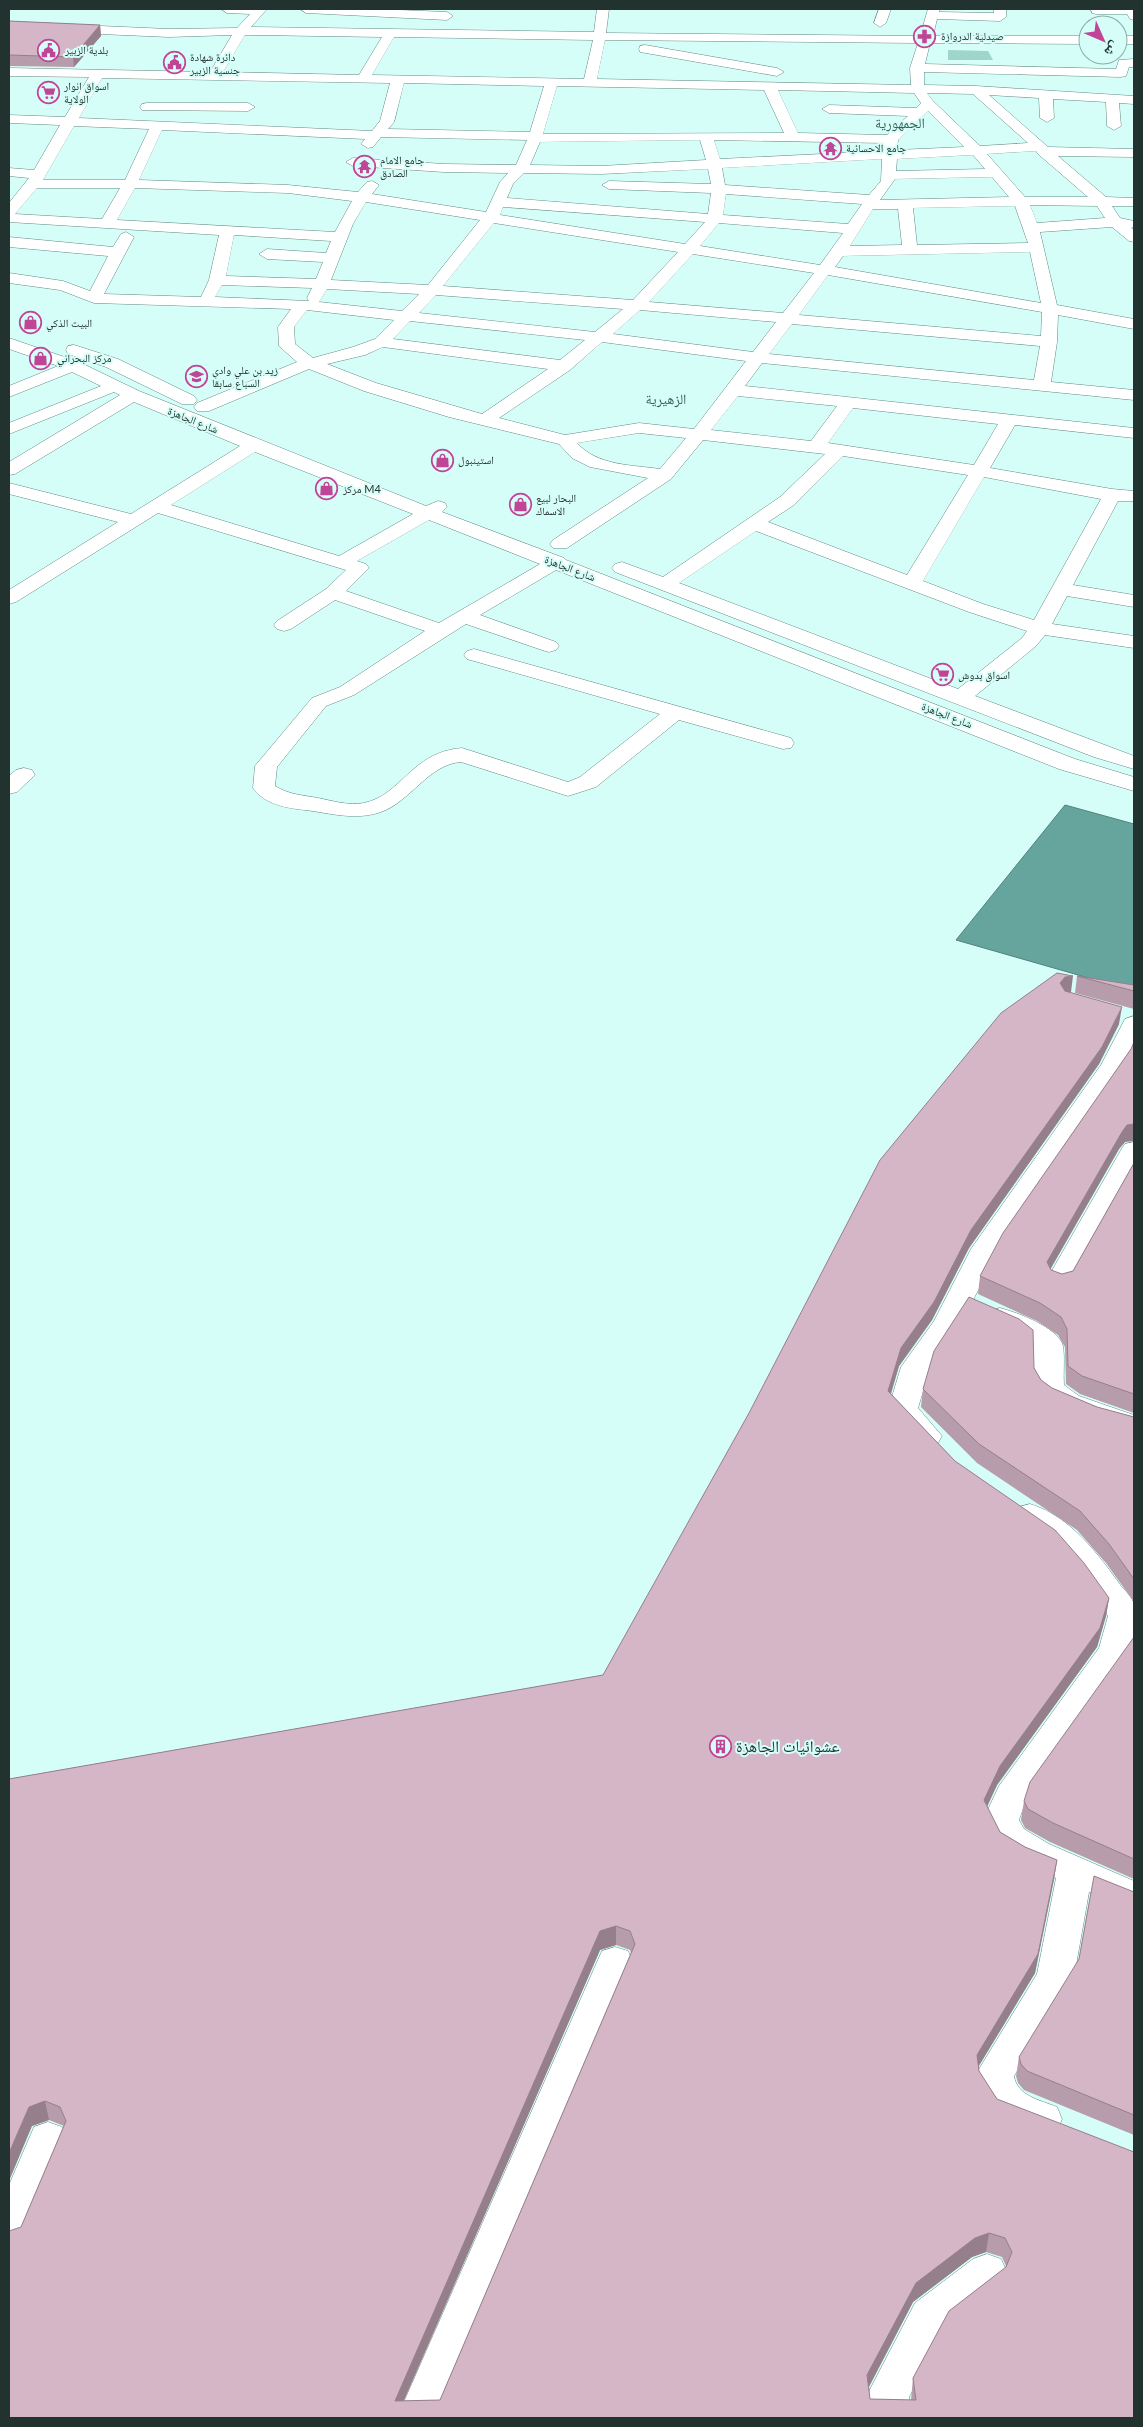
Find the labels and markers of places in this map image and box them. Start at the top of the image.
pharmacy icon: صيدلية الدروازة [913,24,937,48]
place label: صيدلية الدروازة [941,29,1004,42]
public building icon: بلدية الزبير [37,38,61,62]
place label: بلدية الزبير [64,43,108,56]
place label: دائرة شهادة جنسية الزبير [189,50,240,76]
public building icon: دائرة شهادة جنسية الزبير [162,51,186,75]
place label: اسواق انوار الولاية [63,79,109,105]
supermarket icon: اسواق انوار الولاية [36,80,60,104]
temple icon: جامع الاحسائية [818,136,842,160]
place label: جامع الاحسائية [846,141,906,155]
place label: جامع الامام الصادق [380,153,424,180]
temple icon: جامع الامام الصادق [352,154,376,178]
shop icon: البيت الذكي [18,311,42,335]
place label: البيت الذكي [46,316,92,332]
shop icon: مركز البحراني [29,346,53,370]
place label: مركز البحراني [57,351,111,367]
place label: زيد بن علي وادي السباع سابقا [212,363,278,390]
school or university icon: زيد بن علي وادي السباع سابقا [184,364,208,388]
shop icon: استينبول [430,448,454,472]
place label: استينبول [458,453,494,467]
shop icon: مركز M4 [315,477,339,501]
place label: مركز M4 [342,482,382,495]
place label: البحار لبيع الاسماك [536,491,576,517]
shop icon: البحار لبيع الاسماك [508,492,532,516]
supermarket icon: اسواق بدوش [930,663,954,687]
place label: اسواق بدوش [958,668,1010,682]
building icon: عشوائيات الجاهزة [708,1734,732,1758]
place label: عشوائيات الجاهزة [736,1736,840,1756]

